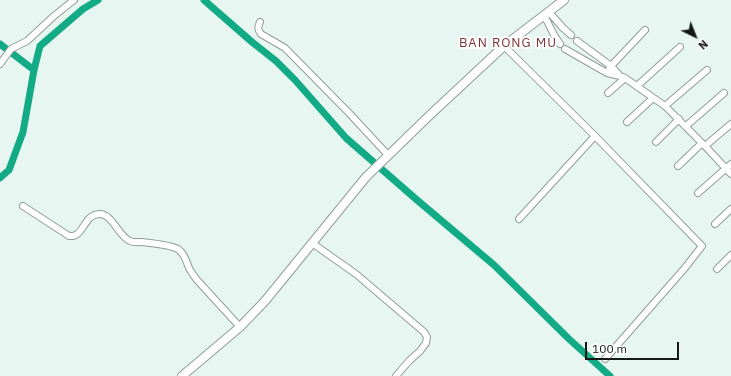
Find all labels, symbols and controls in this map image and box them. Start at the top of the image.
north arrow [675,16,715,56]
district label: BAN RONG MU [459,35,557,51]
text: N [695,37,711,53]
scale bar [587,334,681,360]
text: 100 m [592,341,627,356]

